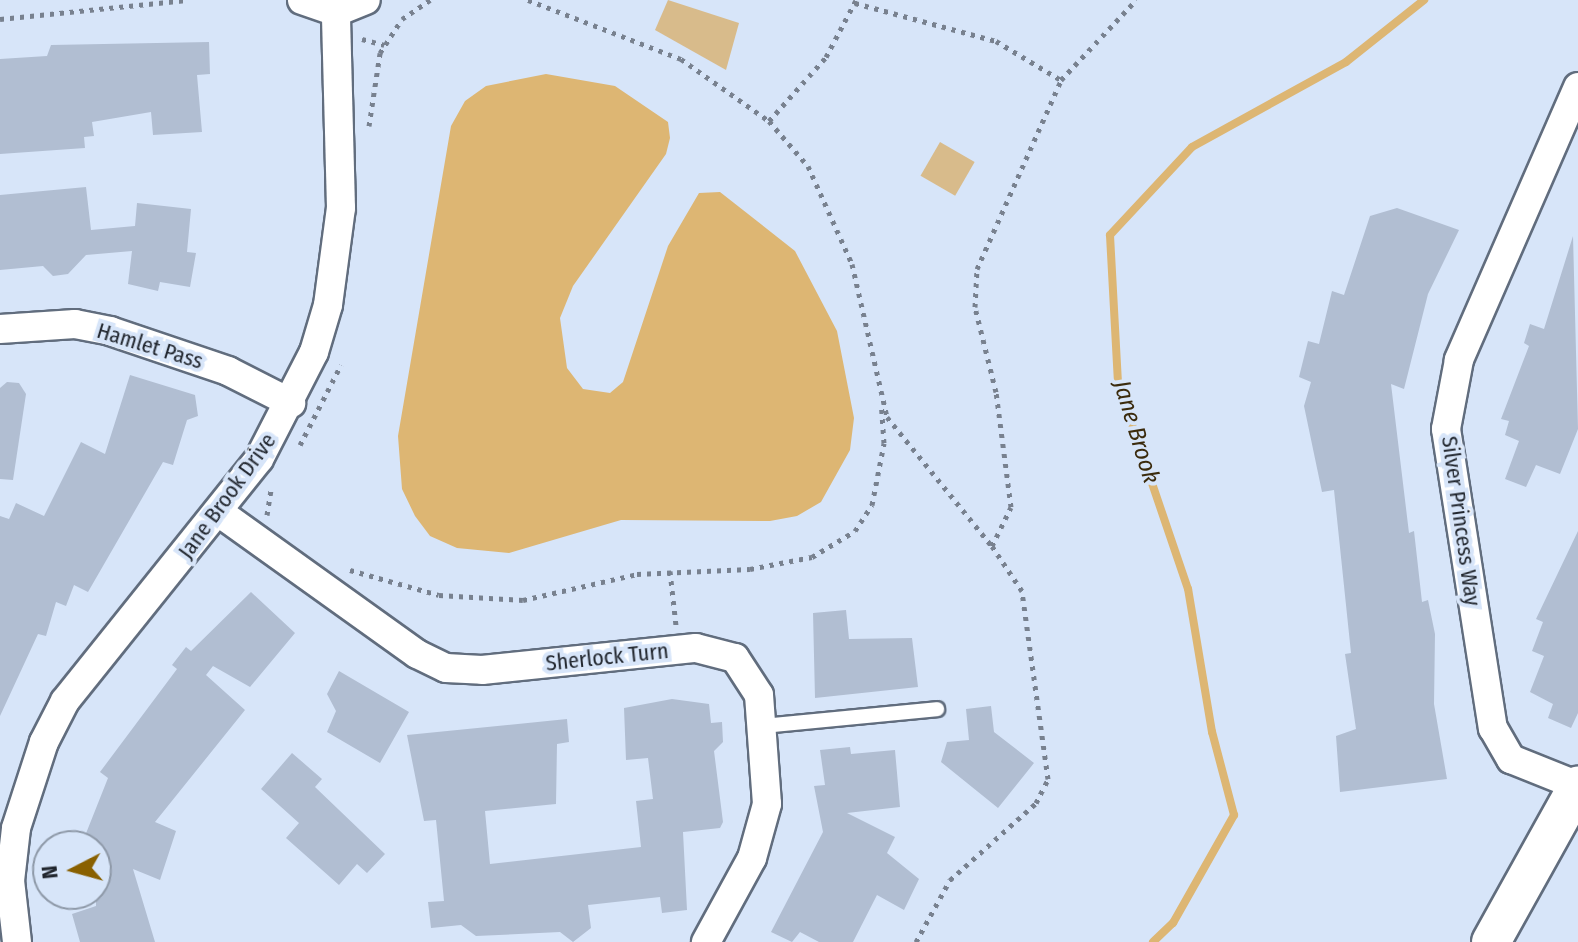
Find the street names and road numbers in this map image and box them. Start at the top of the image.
street label: Hamlet Pass [94,317,206,375]
street label: Jane Brook Drive [173,428,281,564]
street label: Silver Princess Way [1436,434,1486,608]
street label: Sherlock Turn [544,637,670,677]

